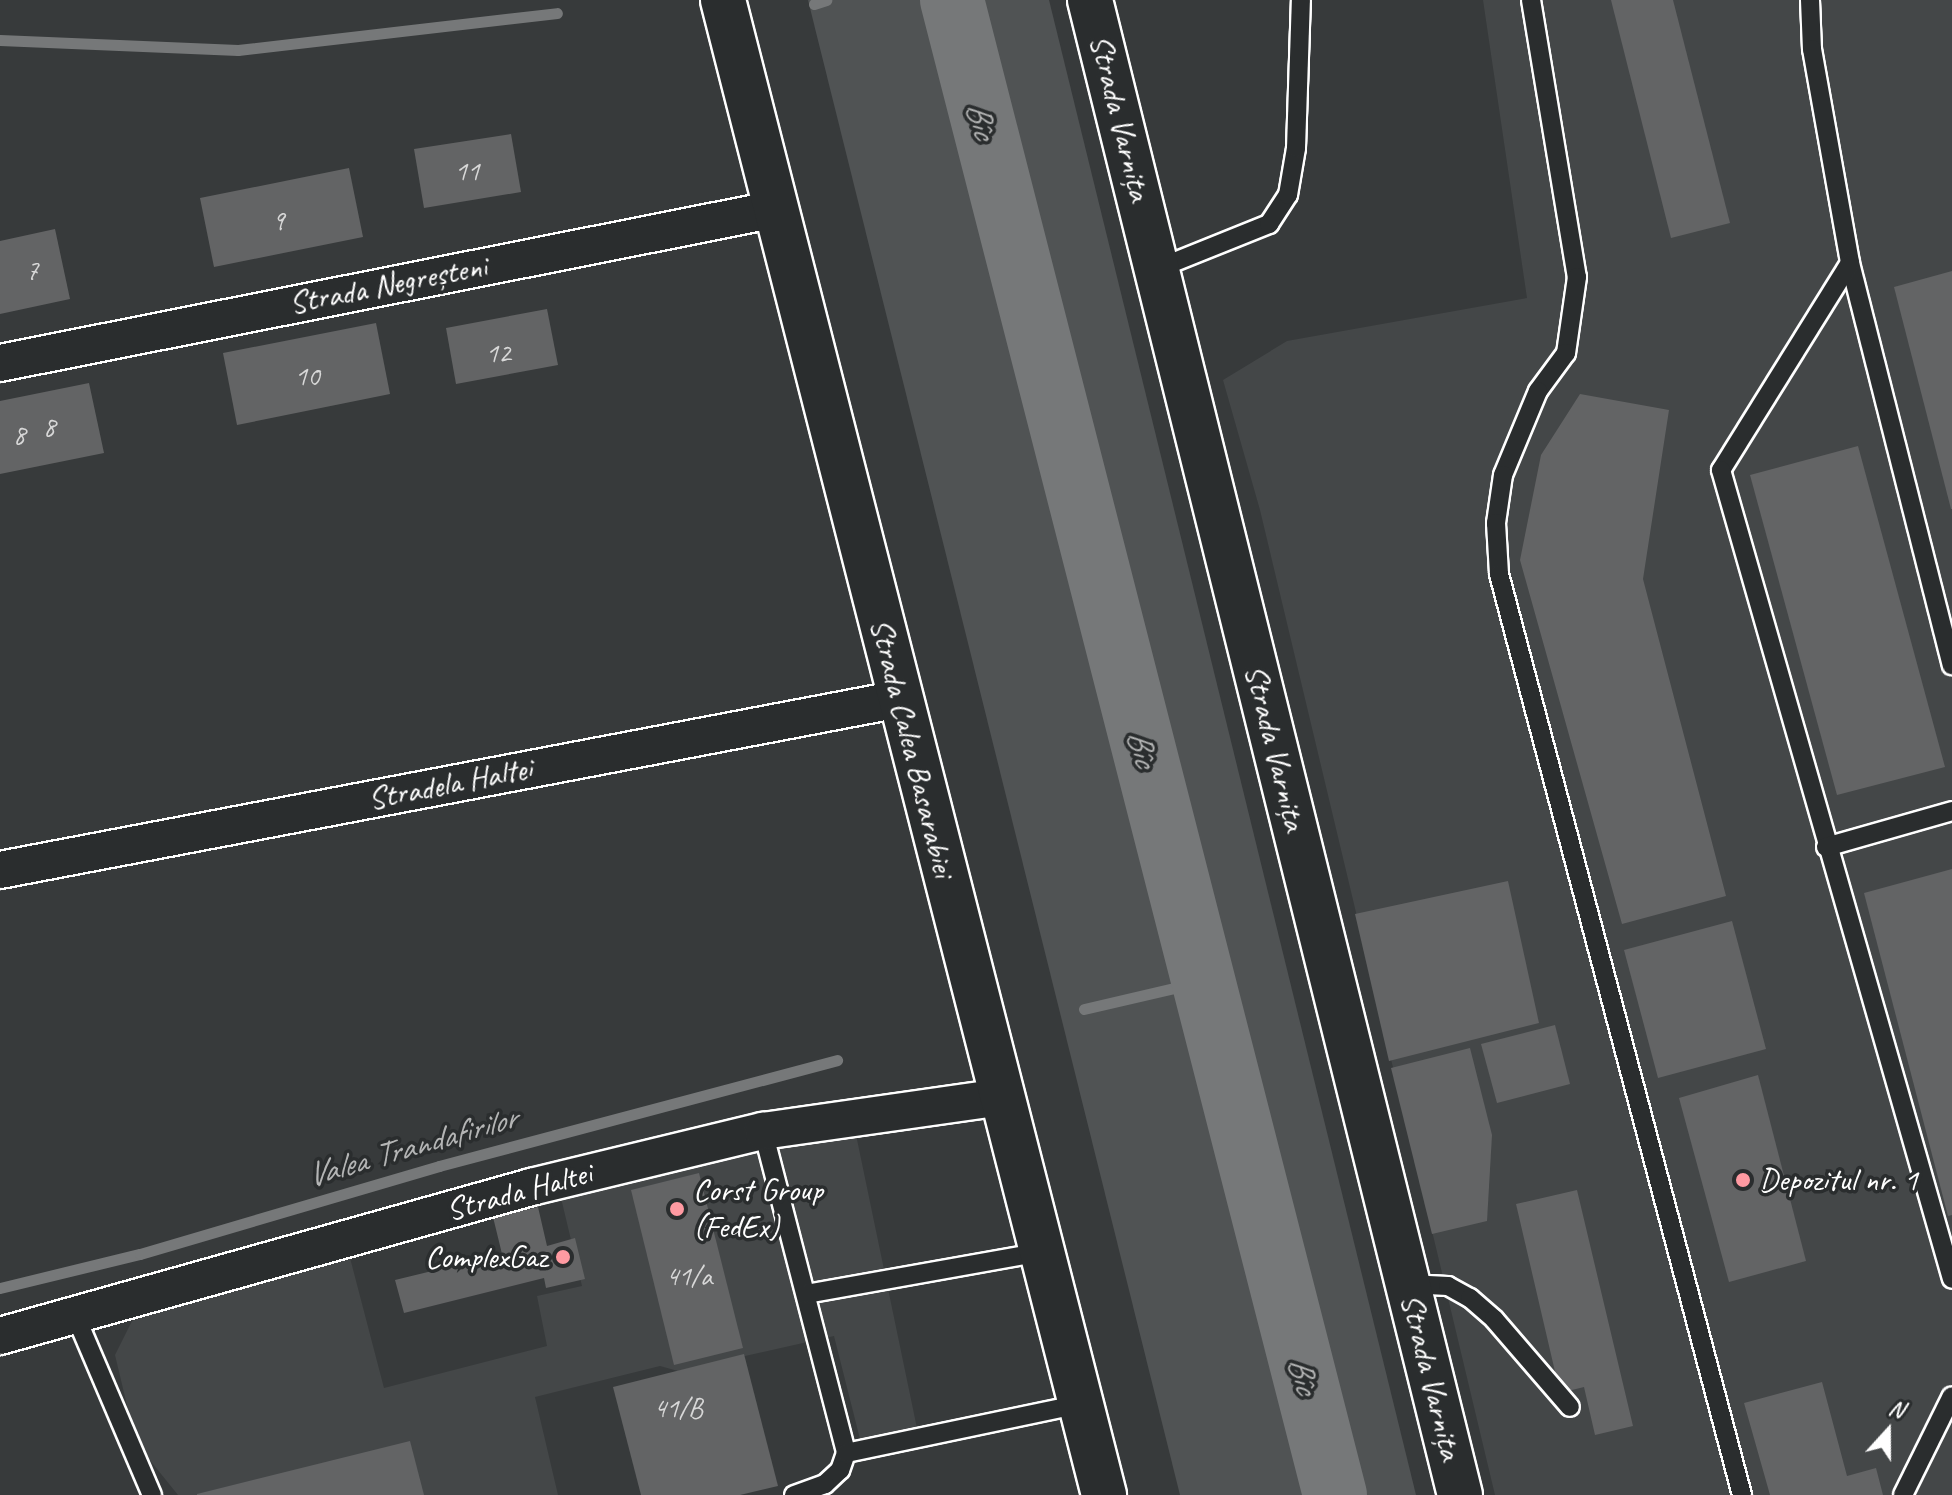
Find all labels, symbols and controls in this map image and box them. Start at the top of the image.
street label: Strada Varnița [1081,31,1159,205]
water label: Bîc [958,98,1006,142]
house number: 11 [454,154,480,188]
house number: 9 [272,204,284,238]
street label: Strada Negreșteni [286,247,490,323]
house number: 7 [26,253,38,287]
house number: 12 [485,336,511,370]
house number: 10 [294,359,320,393]
house number: 8 [43,410,55,444]
house number: 8 [13,418,25,452]
street label: Strada Calea Basarabiei [861,614,963,882]
street label: Strada Varnița [1236,661,1314,835]
water label: Bîc [1119,726,1167,770]
street label: Stradela Haltei [365,749,535,819]
water label: Valea Trandafirilor [302,1097,520,1195]
street label: Strada Haltei [442,1154,596,1230]
place label: Depozitul nr. 1 [1759,1161,1918,1199]
marker: Depozitul nr. 1 [1734,1171,1752,1189]
place label: Corst Group (FedEx) [693,1172,823,1247]
marker: Corst Group (FedEx) [668,1200,686,1218]
place label: ComplexGaz [425,1238,547,1276]
marker: ComplexGaz [554,1248,572,1266]
house number: 41/a [666,1259,712,1293]
street label: Strada Varnița [1392,1290,1470,1464]
water label: Bîc [1280,1353,1328,1397]
house number: 41/B [654,1391,702,1425]
north arrow [1848,1391,1928,1471]
text: N [1885,1393,1908,1424]

